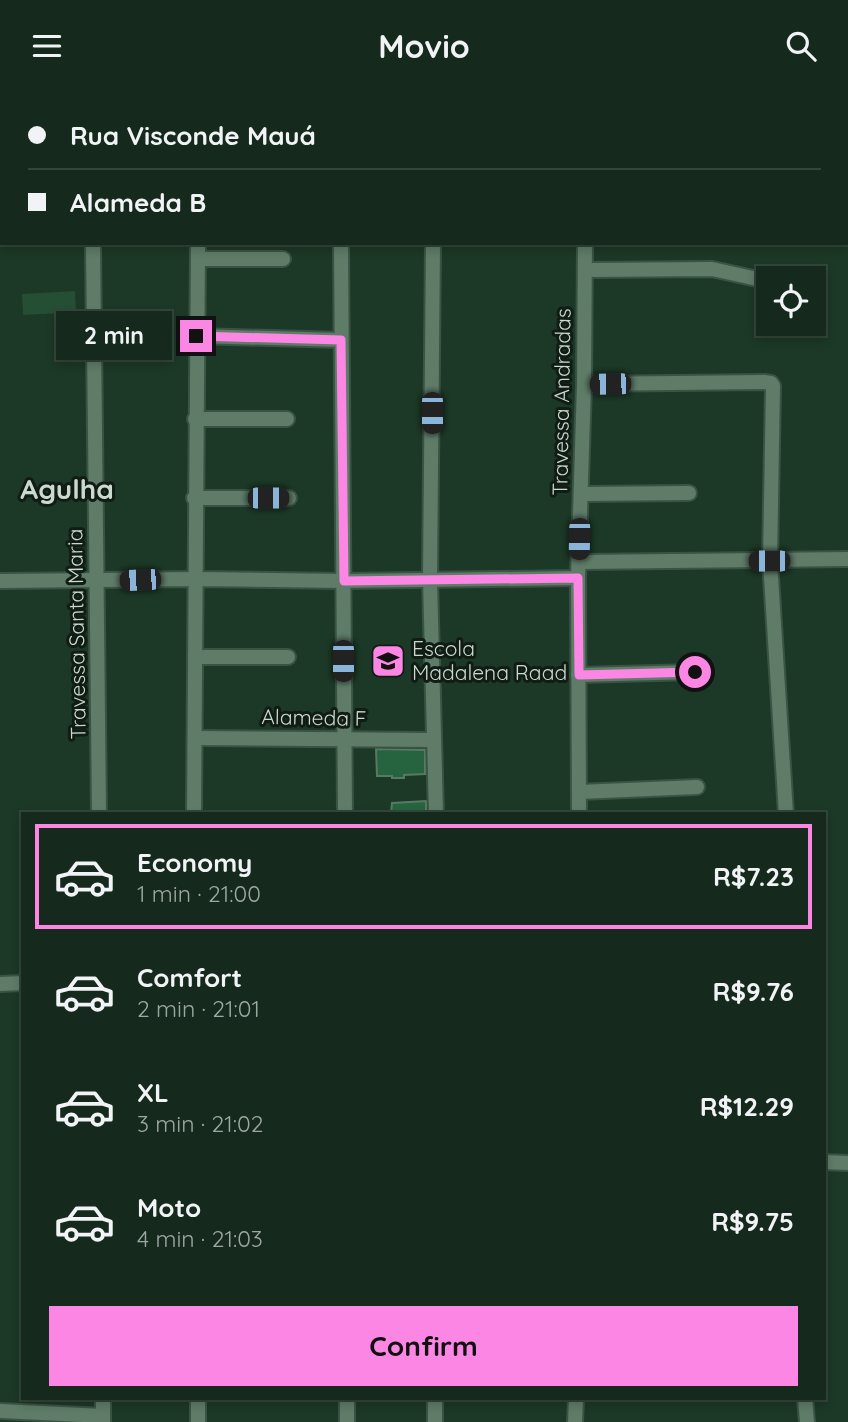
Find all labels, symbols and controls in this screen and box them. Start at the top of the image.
text: Movio [378,26,470,66]
icon: menu [28,27,66,65]
icon: search [782,27,820,65]
text: Rua Visconde Mauá [70,119,316,152]
text: Alameda B [70,186,206,219]
map controls [756,266,826,336]
button: locate [756,266,826,336]
street label: Travessa Andradas [546,308,576,496]
callout: 2 min [56,311,172,361]
route end [180,320,212,352]
text: 2 min [84,321,144,350]
car [589,373,632,395]
car [422,392,443,434]
district label: Agulha [20,471,114,506]
car [248,488,290,509]
car [569,518,590,560]
street label: Travessa Santa Maria [61,529,91,740]
car [749,551,791,572]
car [119,569,162,591]
place label: Escola Madalena Raad [412,635,567,685]
car [333,640,354,682]
school or university icon: Escola Madalena Raad [369,642,407,680]
route start [679,656,711,688]
street label: Alameda F [261,703,367,731]
icon: car [53,845,116,908]
text: Economy [137,846,252,879]
text: R$7.23 [713,860,794,893]
text: 1 min · 21:00 [137,879,261,908]
icon: car [53,960,116,1023]
text: Comfort [137,961,242,994]
text: R$9.76 [713,975,794,1008]
text: 2 min · 21:01 [137,994,260,1023]
icon: car [53,1075,116,1138]
text: XL [137,1076,169,1109]
text: R$12.29 [700,1090,794,1123]
text: 3 min · 21:02 [137,1109,264,1138]
icon: car [53,1190,116,1253]
text: Moto [137,1191,201,1224]
text: R$9.75 [711,1205,794,1238]
text: 4 min · 21:03 [137,1224,263,1253]
button: Confirm [49,1306,798,1386]

